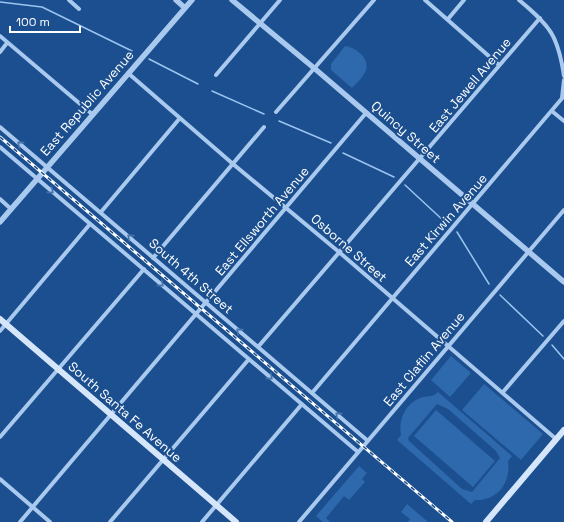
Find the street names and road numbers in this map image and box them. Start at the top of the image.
street label: East Jewell Avenue [425,34,515,136]
street label: East Republic Avenue [36,47,138,159]
street label: Quincy Street [368,97,444,167]
street label: East Ellsworth Avenue [211,163,313,279]
street label: East Kirwin Avenue [401,170,491,270]
street label: Osborne Street [307,210,391,286]
street label: South 4th Street [145,235,237,317]
street label: East Claflin Avenue [379,308,469,410]
street label: South Santa Fe Avenue [65,358,185,466]

